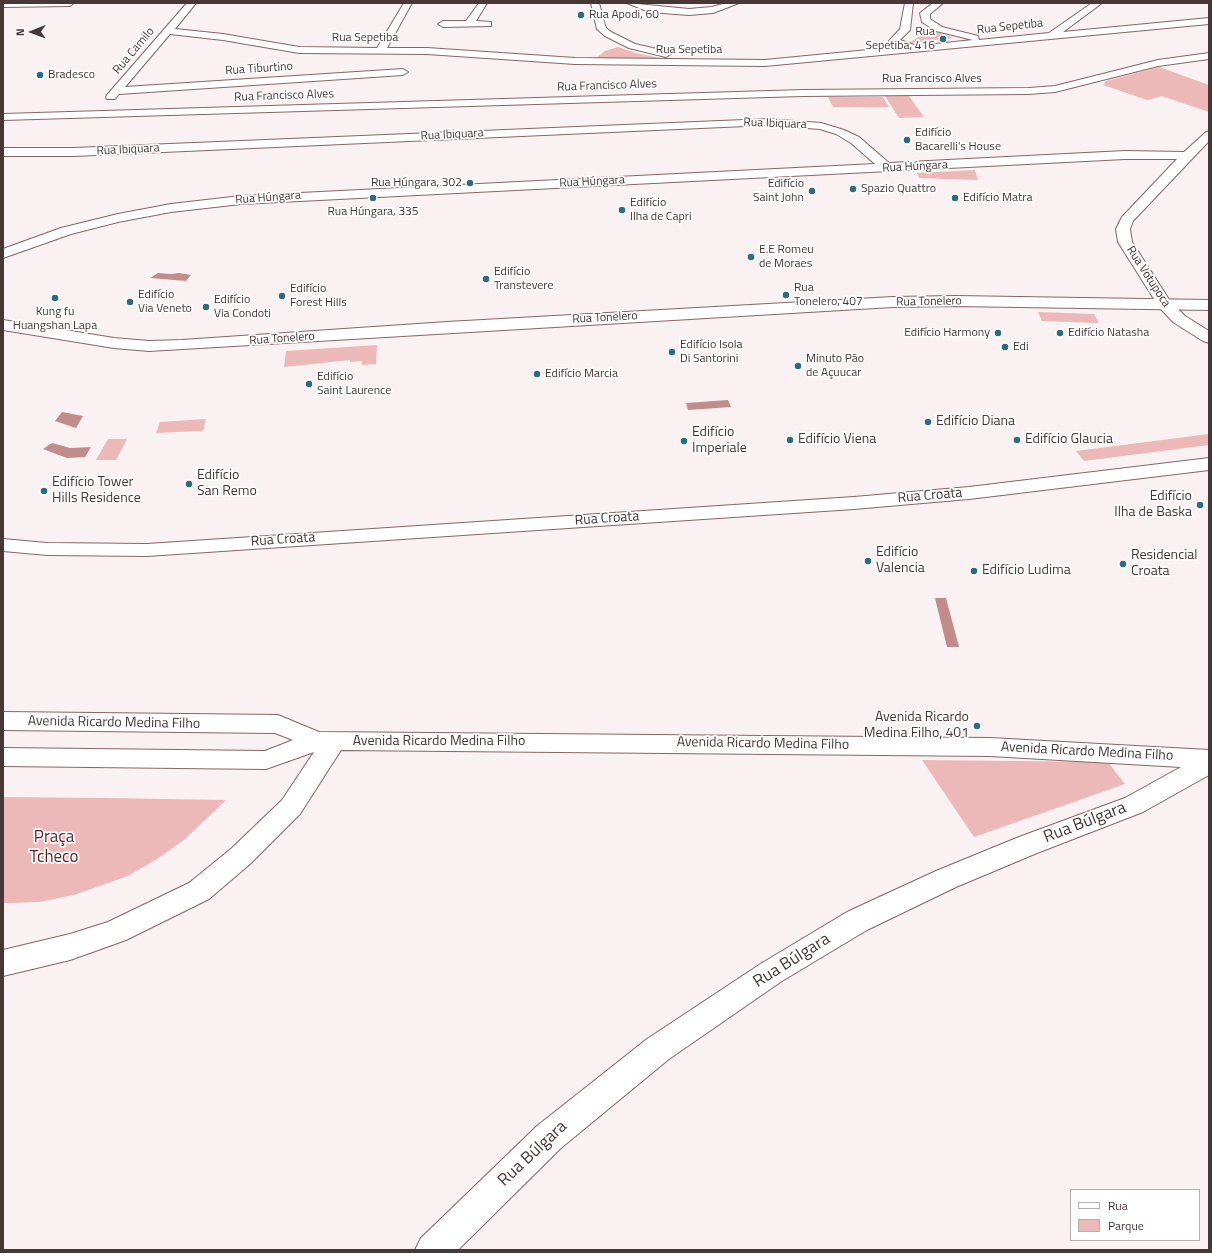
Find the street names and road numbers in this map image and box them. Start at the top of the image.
street label: Rua Sepetiba [976,16,1044,38]
street label: Rua Camilo [110,25,158,77]
street label: Rua Sepetiba [332,31,398,45]
street label: Rua Sepetiba [656,43,722,57]
street label: Rua Tiburtino [225,59,293,79]
street label: Rua Francisco Alves [882,72,982,86]
street label: Rua Francisco Alves [557,77,657,95]
street label: Rua Francisco Alves [234,87,334,105]
street label: Rua Ibiquara [743,116,807,132]
street label: Rua Ibiquara [420,126,484,144]
street label: Rua Ibiquara [96,141,160,159]
street label: Rua Húngara [882,158,948,176]
street label: Rua Húngara [559,173,625,191]
street label: Rua Húngara [235,189,301,207]
street label: Rua Votupoca [1123,244,1173,310]
street label: Rua Tonelero [896,294,962,310]
street label: Rua Tonelero [572,309,638,327]
street label: Rua Tonelero [249,330,315,348]
street label: Rua Croata [897,485,963,507]
street label: Rua Croata [574,508,640,530]
street label: Rua Croata [250,529,316,551]
street label: Avenida Ricardo Medina Filho [28,713,200,733]
street label: Avenida Ricardo Medina Filho [353,734,525,750]
street label: Avenida Ricardo Medina Filho [677,734,849,754]
street label: Avenida Ricardo Medina Filho [1000,739,1174,765]
street label: Rua Búlgara [1041,798,1129,848]
street label: Rua Búlgara [750,929,834,993]
street label: Rua Búlgara [494,1117,572,1191]

